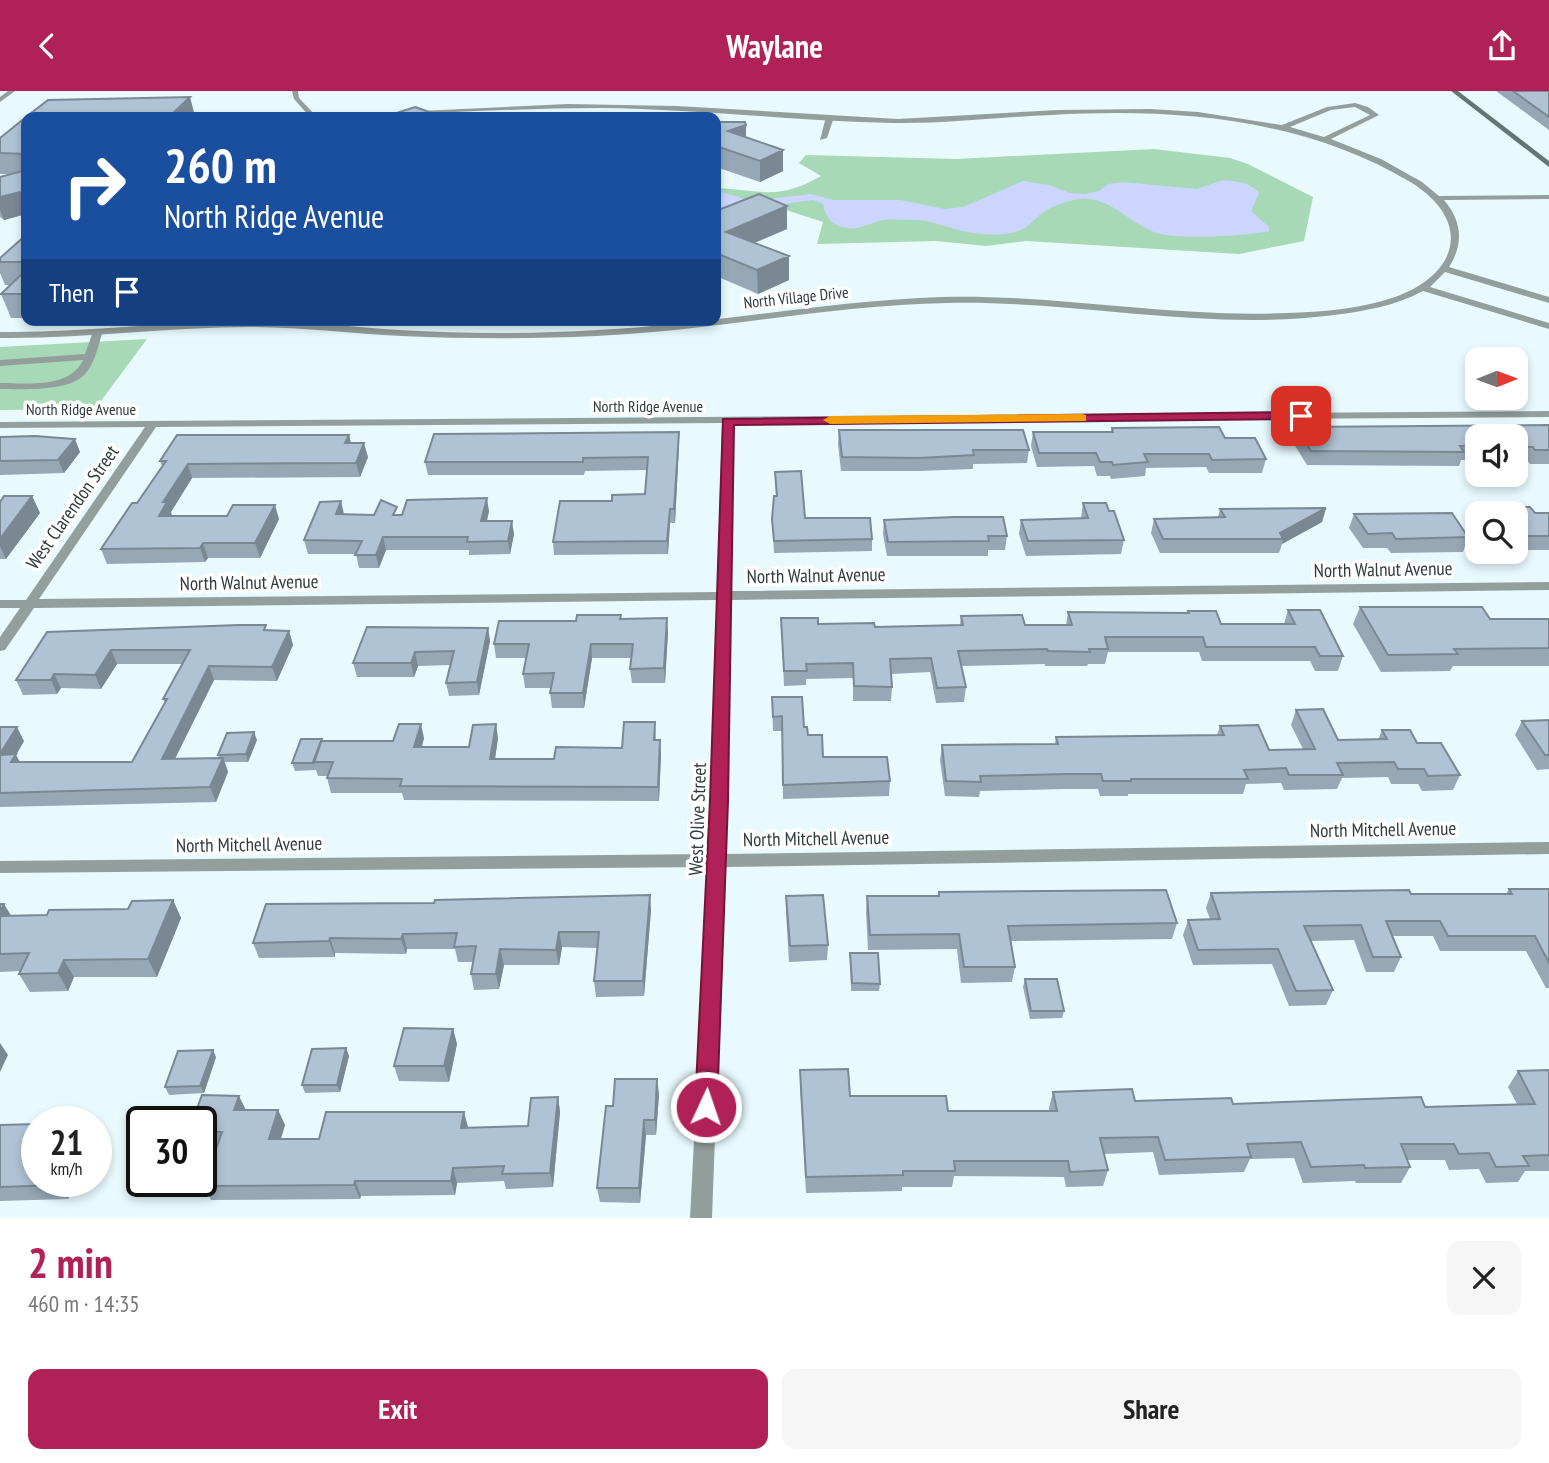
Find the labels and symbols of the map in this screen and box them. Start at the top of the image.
street label: North Village Drive [743,282,849,312]
north arrow [1465,347,1528,409]
pin [1271,386,1331,446]
street label: North Ridge Avenue [593,396,703,416]
street label: North Ridge Avenue [26,399,136,419]
street label: West Clarendon Street [20,440,124,574]
street label: North Walnut Avenue [1313,556,1453,582]
street label: North Walnut Avenue [746,562,886,588]
street label: North Walnut Avenue [179,569,319,595]
street label: West Olive Street [683,761,711,876]
street label: North Mitchell Avenue [1310,816,1457,842]
street label: North Mitchell Avenue [743,825,890,851]
street label: North Mitchell Avenue [176,831,323,857]
position arrow [669,1070,743,1144]
speed limit sign: 30 [126,1106,217,1197]

